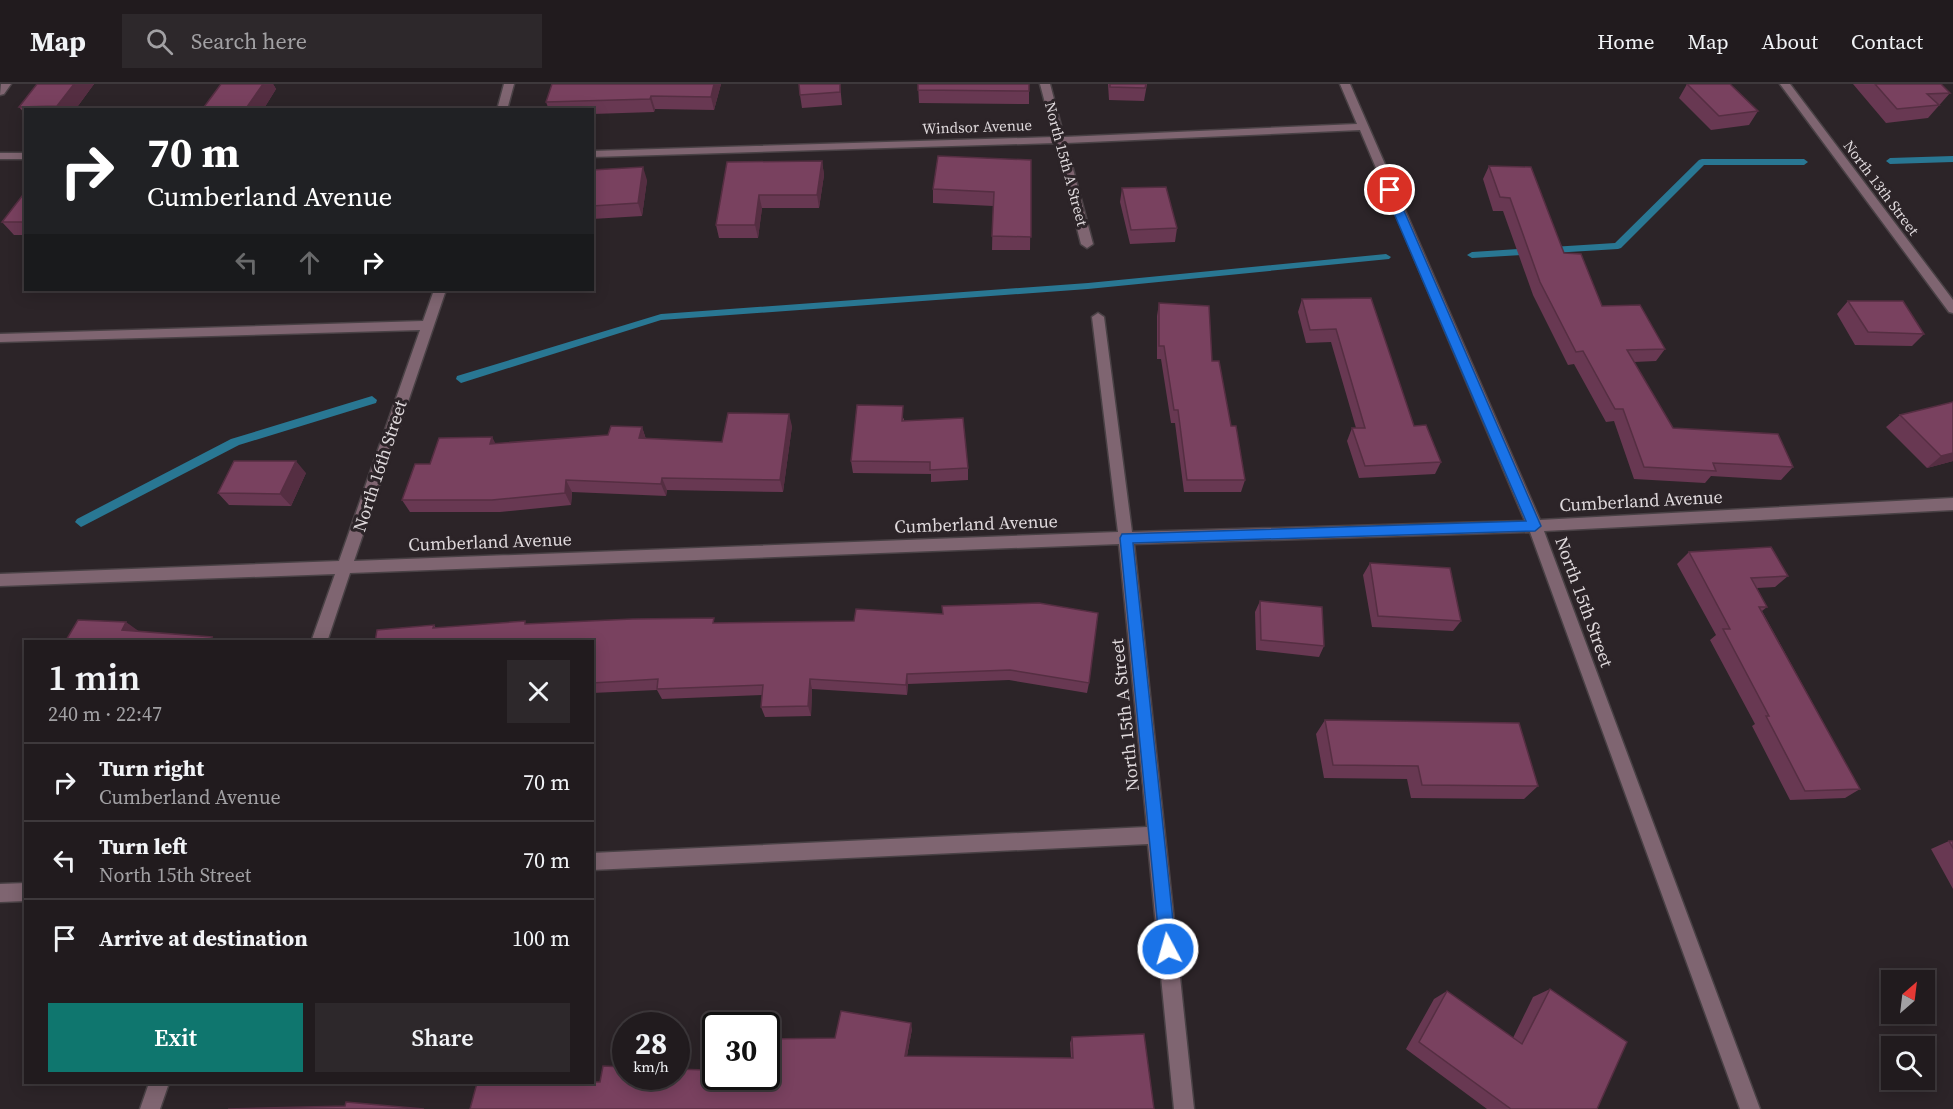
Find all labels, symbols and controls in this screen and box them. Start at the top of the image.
search box [122,14,542,68]
text: Map [30,22,86,60]
icon: search [143,25,176,58]
text: Search here [191,26,307,56]
text: Home [1597,27,1655,56]
text: Map [1688,27,1729,56]
text: About [1762,27,1818,56]
text: Contact [1851,27,1923,56]
street label: North 15th A Street [1040,99,1093,228]
street label: Windsor Avenue [922,114,1033,139]
text: 70 m [147,123,240,181]
icon: right [48,132,126,210]
street label: North 13th Street [1839,136,1924,240]
pin [1364,164,1415,215]
icon: arrive [1373,173,1406,206]
text: Cumberland Avenue [147,178,392,215]
icon: left [230,246,263,279]
icon: ahead [293,246,326,279]
icon: right [356,246,389,279]
street label: North 16th Street [346,397,413,535]
street label: Cumberland Avenue [1559,484,1723,517]
street label: Cumberland Avenue [894,508,1058,539]
street label: Cumberland Avenue [408,526,572,557]
street label: North 15th Street [1549,533,1620,671]
street label: North 15th A Street [1104,637,1145,793]
text: 1 min [48,653,140,702]
button: close [507,660,570,723]
text: 240 m · 22:47 [48,700,162,728]
text: Turn right [99,753,204,783]
icon: right [48,766,81,799]
text: 70 m [523,767,570,797]
text: Cumberland Avenue [99,783,281,811]
text: Turn left [99,831,187,861]
icon: left [48,844,81,877]
text: 70 m [523,845,570,875]
text: North 15th Street [99,861,251,889]
position arrow [1136,917,1200,981]
icon: arrive [48,922,81,955]
text: Arrive at destination [99,923,308,953]
text: 100 m [512,923,570,953]
north arrow [1881,970,1935,1024]
map controls [1881,970,1935,1090]
button: Exit [48,1003,303,1072]
button: Share [315,1003,570,1072]
speed limit sign: 30 [702,1012,780,1090]
text: 28 [635,1023,667,1064]
button: search [1881,1036,1935,1090]
text: km/h [633,1056,669,1077]

